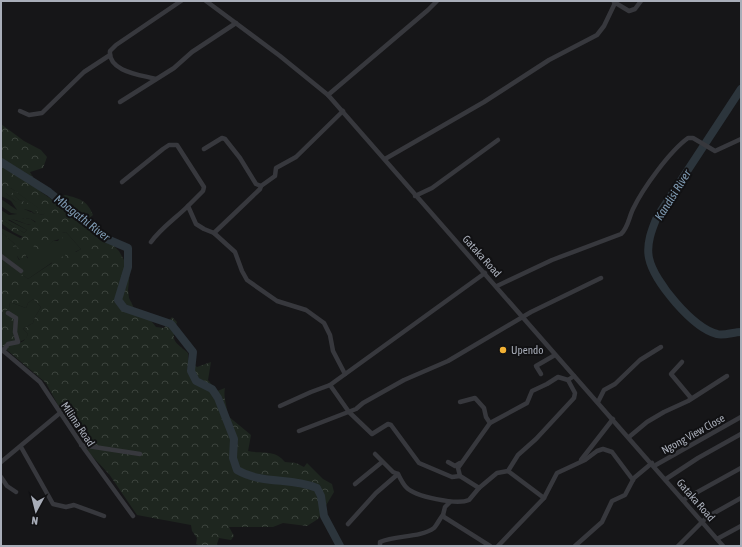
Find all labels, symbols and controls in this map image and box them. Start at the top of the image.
water label: Kandisi River [652,167,694,223]
water label: Mbagathi River [51,192,113,244]
street label: Gataka Road [460,233,504,279]
place label: Upendo [511,344,543,356]
marker: Upendo [498,345,508,355]
street label: Milima Road [59,400,97,448]
street label: Ngong View Close [659,412,727,456]
street label: Gataka Road [675,477,717,523]
north arrow [16,491,56,531]
text: N [31,515,39,527]

